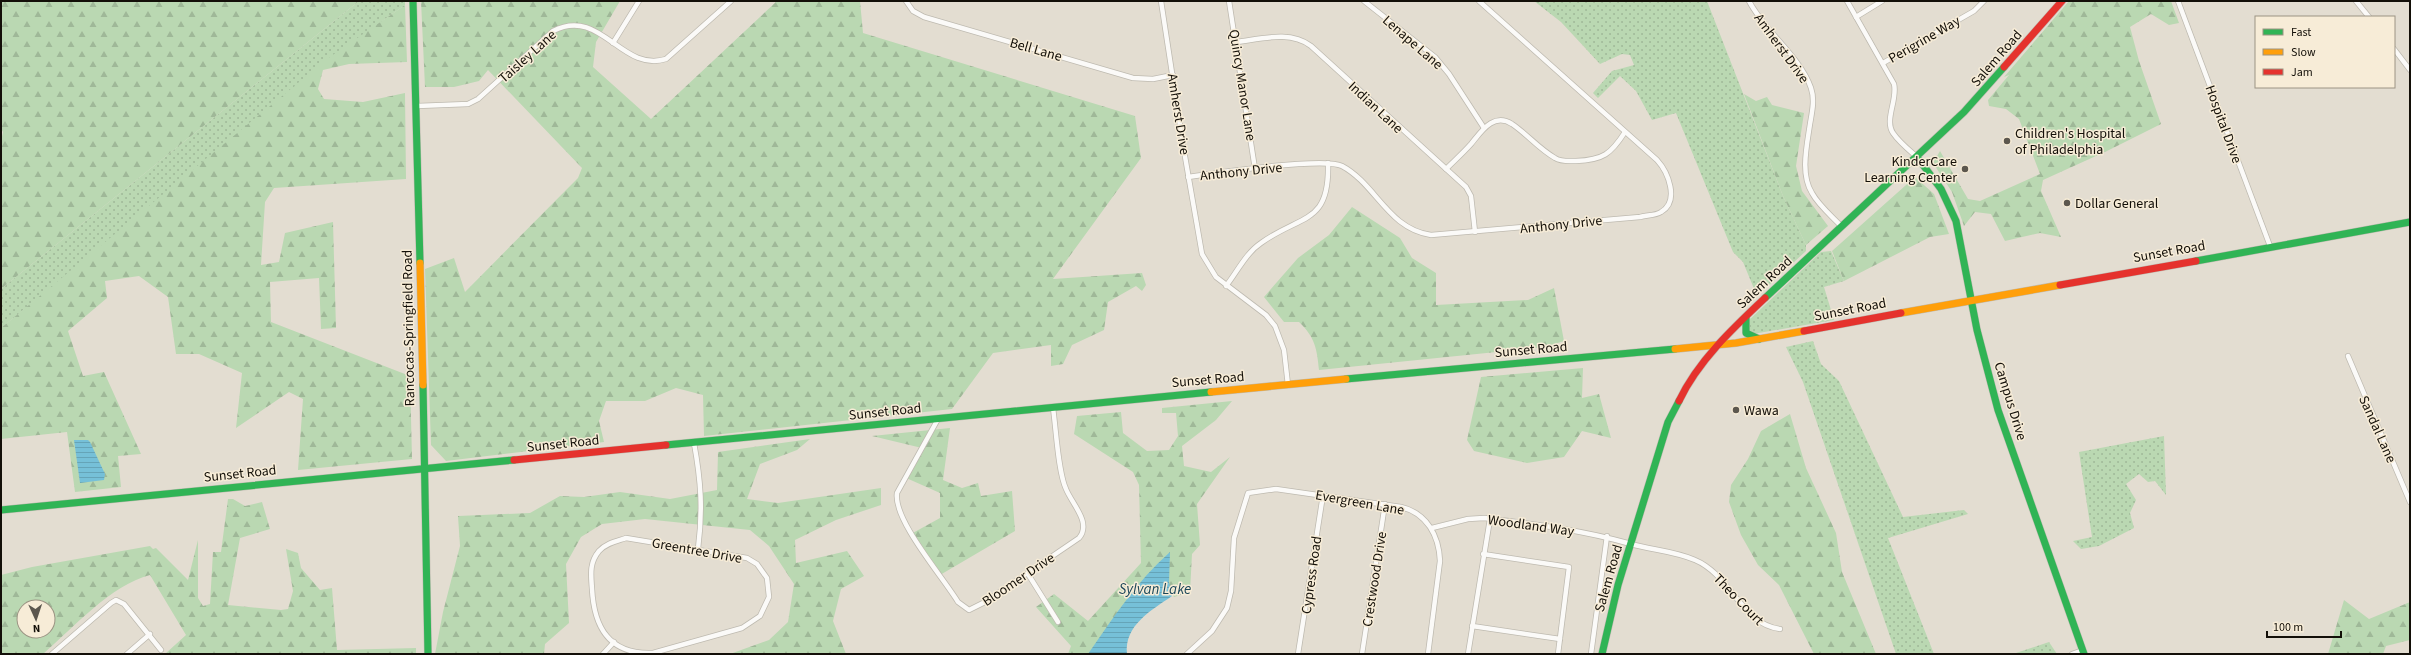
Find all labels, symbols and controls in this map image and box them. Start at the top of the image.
street label: Amherst Drive [1749,10,1813,88]
street label: Lenape Lane [1378,11,1447,75]
street label: Perigrine Way [1885,11,1965,69]
legend [2255,16,2395,88]
text: Fast [2291,24,2311,41]
street label: Taisley Lane [495,25,561,88]
street label: Salem Road [1966,26,2027,91]
street label: Quincy Manor Lane [1223,28,1261,142]
street label: Bell Lane [1007,33,1064,67]
text: Slow [2291,44,2316,61]
text: Jam [2291,64,2313,81]
street label: Amherst Drive [1162,72,1194,156]
street label: Indian Lane [1343,77,1407,138]
street label: Hospital Drive [2200,82,2246,166]
place label: Children's Hospital of Philadelphia [2015,124,2126,160]
marker: Children's Hospital of Philadelphia [2002,136,2012,146]
place label: KinderCare Learning Center [1864,152,1957,188]
street label: Anthony Drive [1199,158,1283,186]
marker: KinderCare Learning Center [1960,164,1970,174]
place label: Dollar General [2075,194,2159,214]
marker: Dollar General [2062,198,2072,208]
street label: Anthony Drive [1519,211,1603,239]
street label: Sunset Road [2131,236,2207,268]
street label: Rancocas-Springfield Road [398,249,420,406]
street label: Salem Road [1732,252,1797,314]
street label: Sunset Road [1812,293,1888,327]
street label: Sunset Road [1494,337,1568,363]
street label: Campus Drive [1989,360,2031,443]
street label: Sunset Road [1171,367,1245,393]
street label: Sandal Lane [2353,393,2401,466]
street label: Sunset Road [848,398,922,426]
place label: Wawa [1744,401,1779,421]
marker: Wawa [1731,405,1741,415]
street label: Sunset Road [526,430,600,458]
street label: Sunset Road [203,460,277,488]
street label: Evergreen Lane [1314,485,1406,521]
street label: Woodland Way [1486,510,1576,542]
street label: Crestwood Drive [1358,530,1392,628]
street label: Greentree Drive [650,533,744,569]
street label: Cypress Road [1297,535,1327,615]
street label: Salem Road [1590,542,1628,614]
street label: Bloomer Drive [978,548,1059,611]
street label: Theo Court [1708,569,1768,630]
water label: Sylvan Lake [1119,579,1191,600]
north arrow [16,599,56,639]
scale bar [2267,613,2341,639]
text: 100 m [2273,619,2303,636]
text: N [32,621,41,636]

